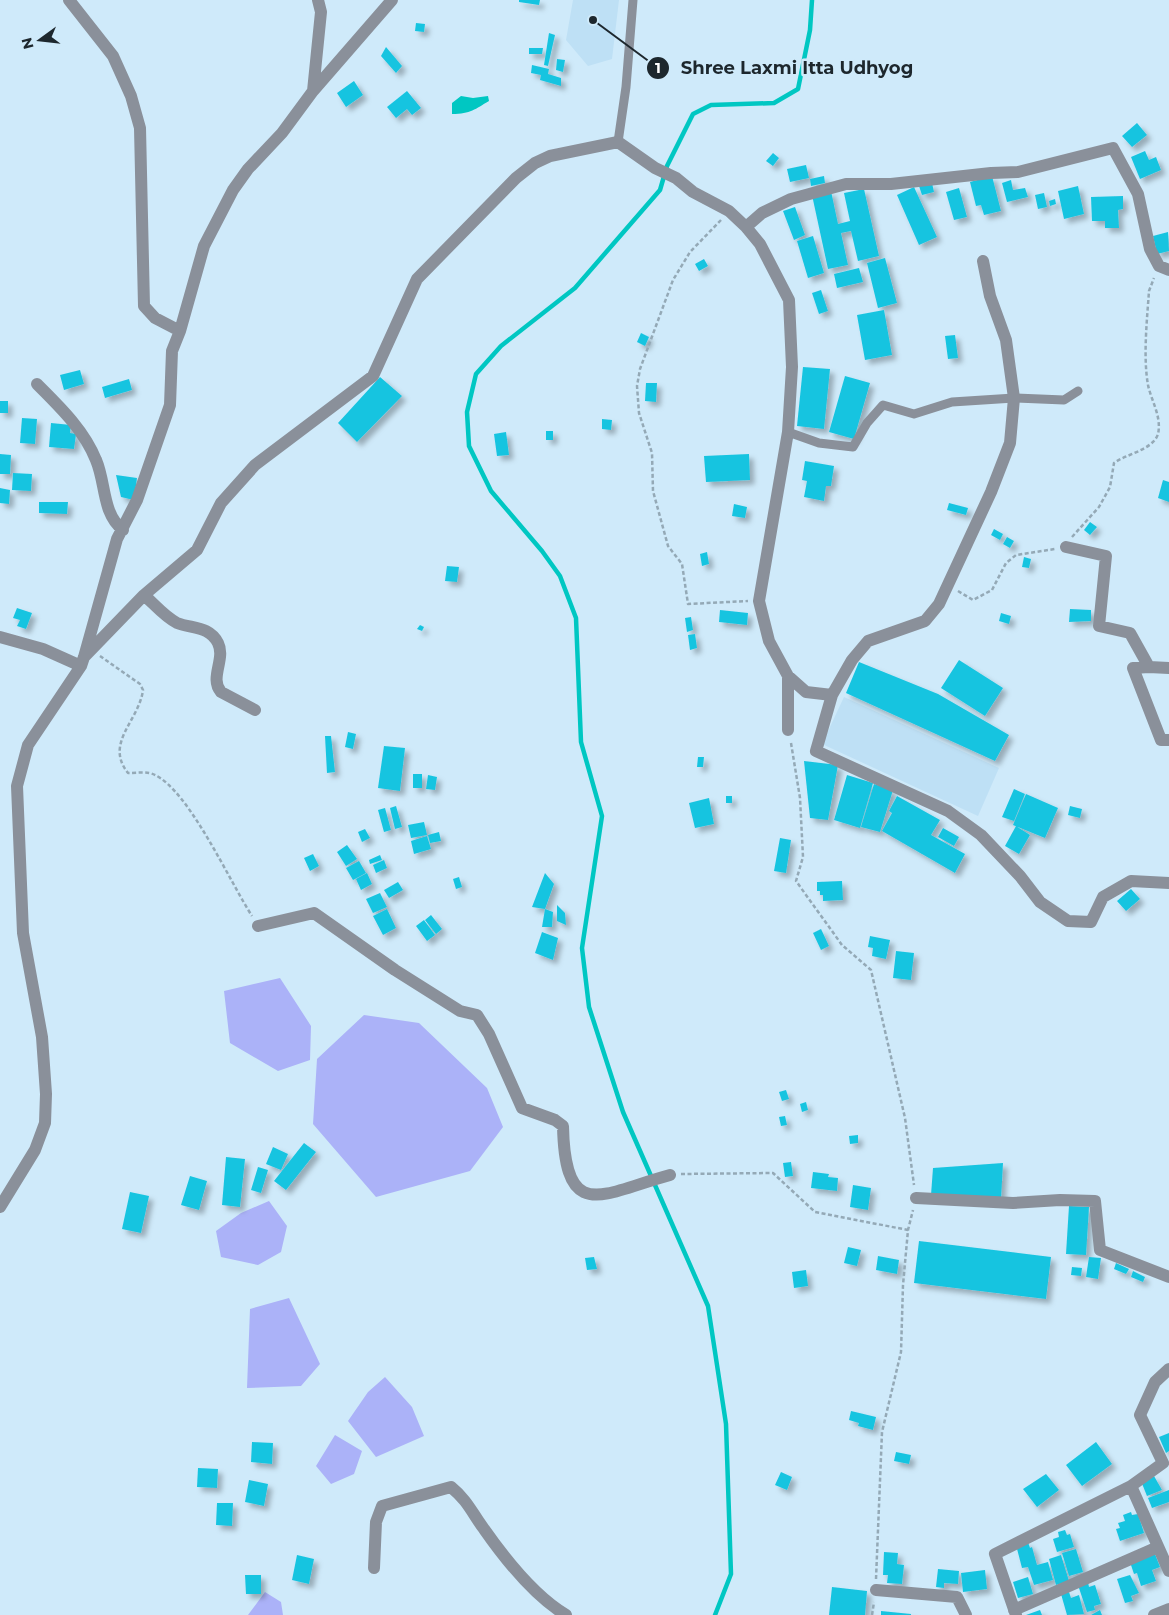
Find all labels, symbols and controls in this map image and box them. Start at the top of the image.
north arrow [15,15,65,65]
text: N [17,36,38,51]
callout: Shree Laxmi Itta Udhyog [646,51,923,84]
text: Shree Laxmi Itta Udhyog [681,57,913,79]
text: 1 [655,58,661,77]

